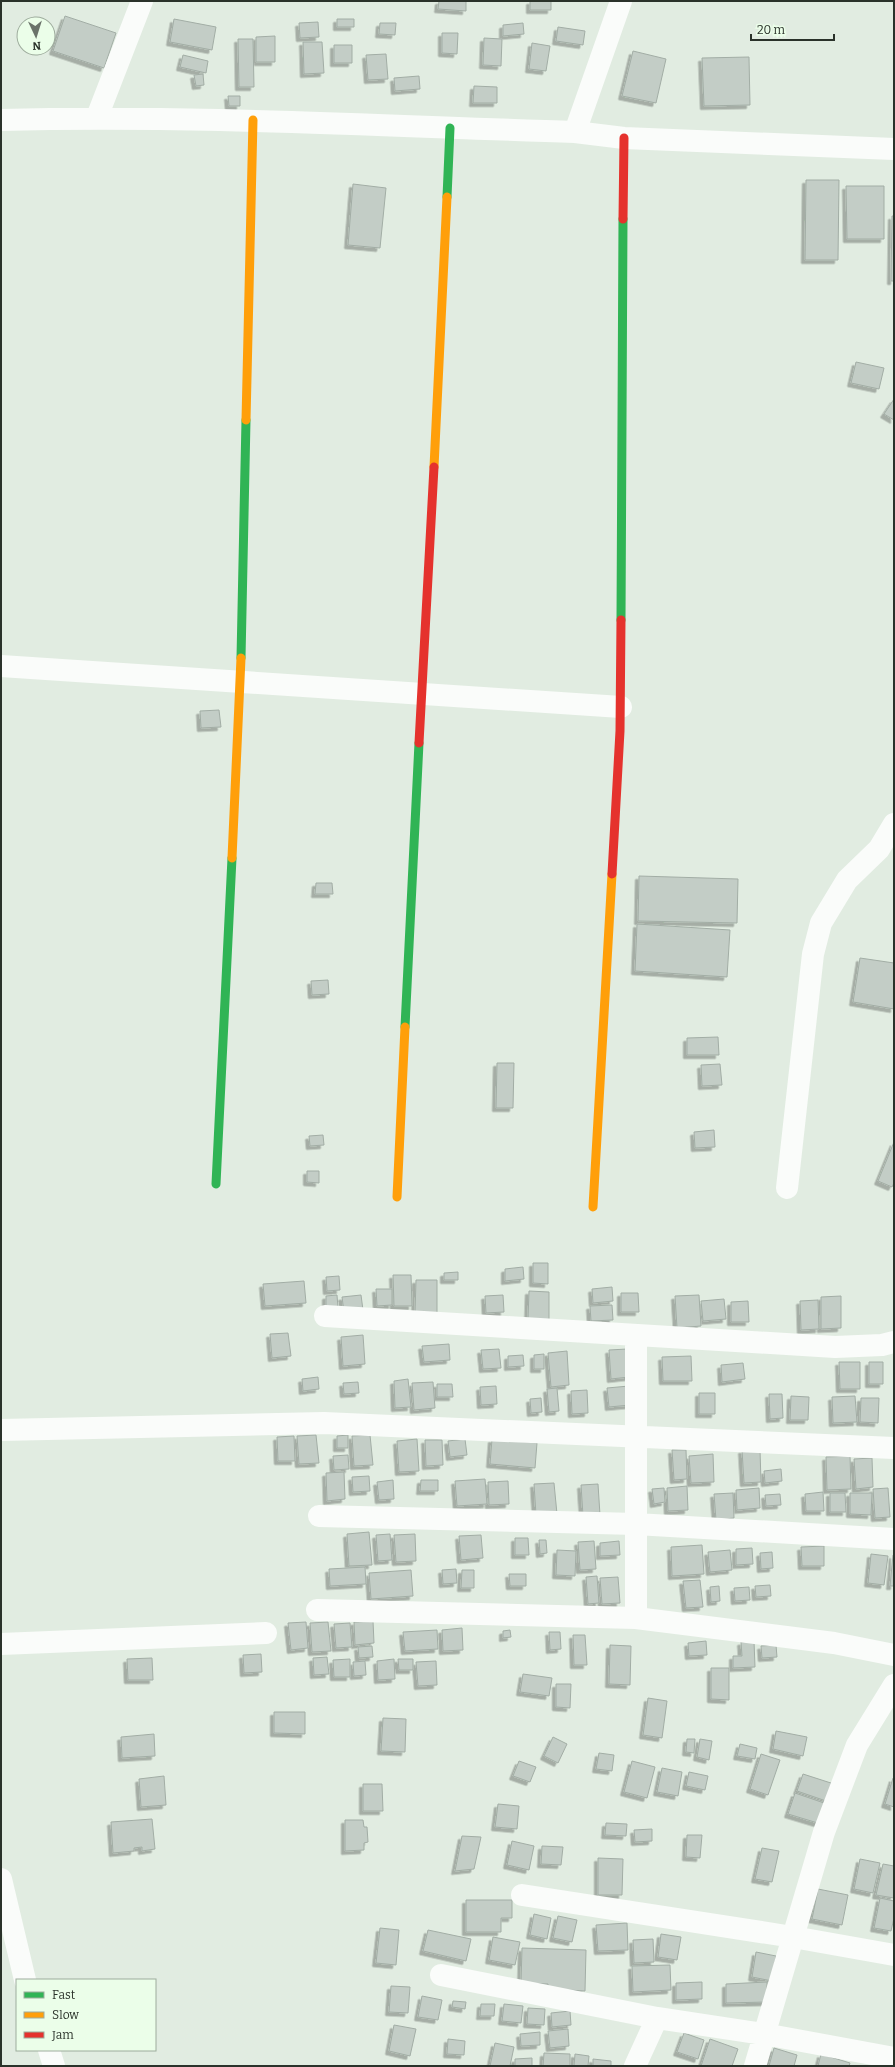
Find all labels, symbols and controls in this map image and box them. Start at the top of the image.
north arrow [16,16,56,56]
scale bar [751,16,834,42]
text: 20 m [757,23,786,37]
text: N [31,39,41,52]
legend [16,1979,156,2051]
text: Fast [52,1988,76,2002]
text: Slow [52,2008,79,2022]
text: Jam [51,2028,74,2042]

